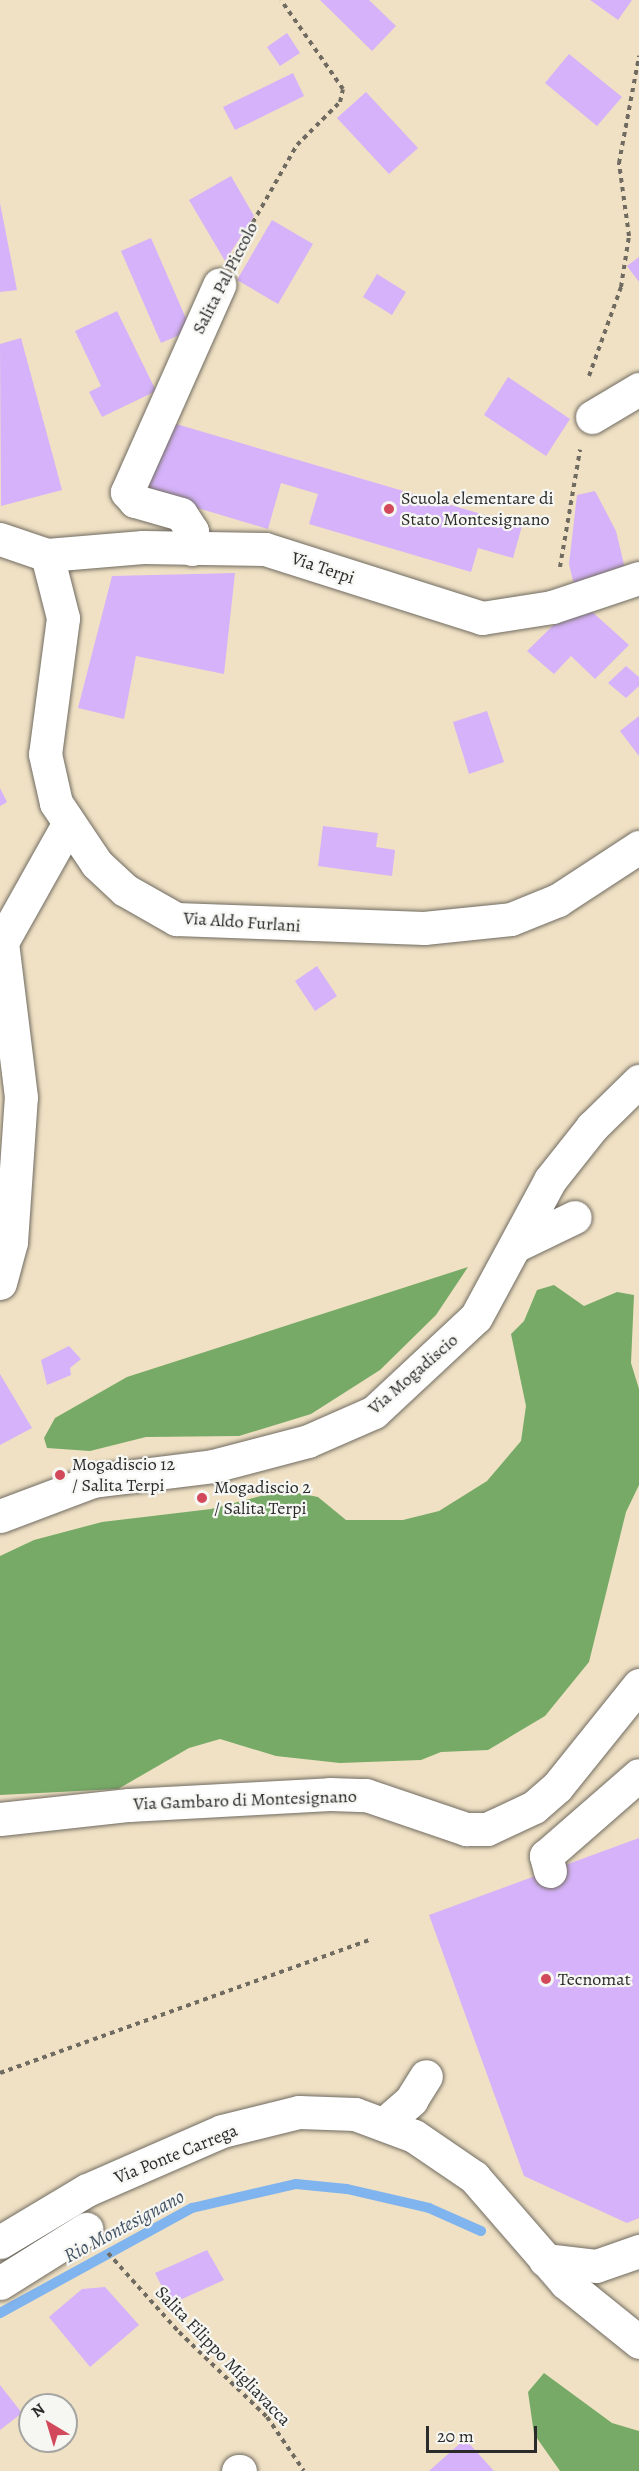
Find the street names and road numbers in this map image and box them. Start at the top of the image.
street label: Salita Pal Piccolo [188,218,262,338]
street label: Via Terpi [288,547,358,589]
street label: Via Aldo Furlani [183,907,301,937]
street label: Via Mogadiscio [364,1329,462,1419]
street label: Via Gambaro di Montesignano [133,1785,357,1815]
street label: Via Ponte Carrega [111,2119,241,2189]
street label: Salita Filippo Migliavacca [151,2282,295,2430]

